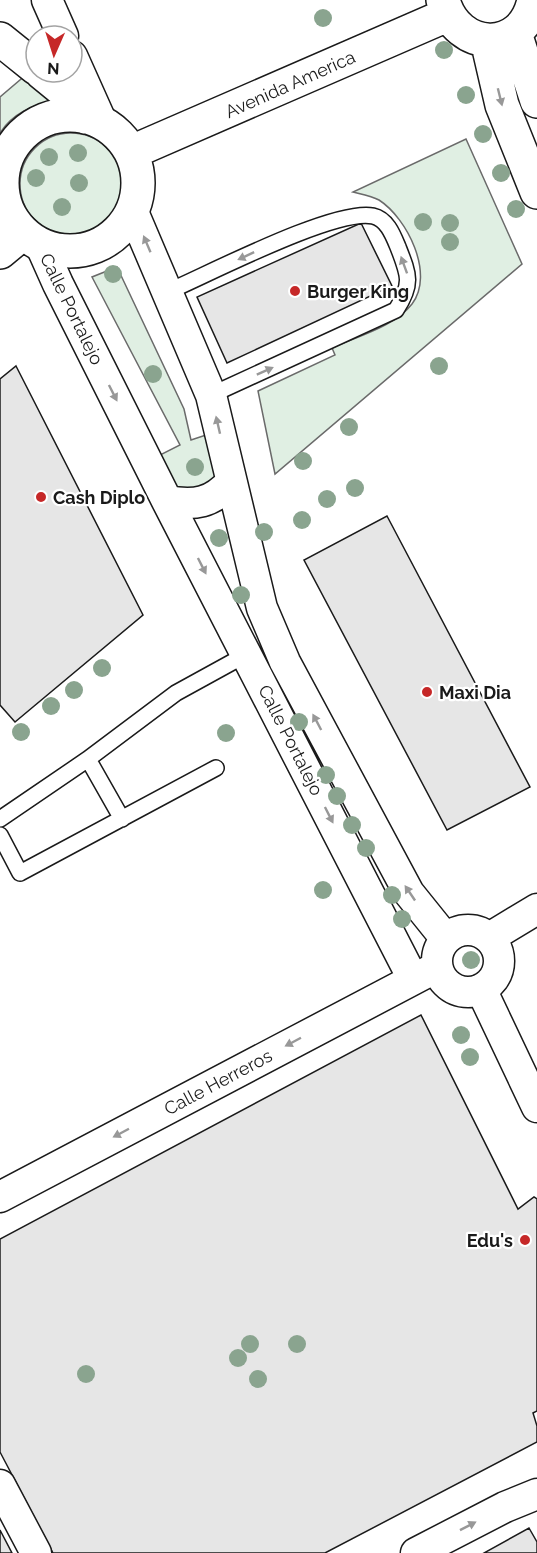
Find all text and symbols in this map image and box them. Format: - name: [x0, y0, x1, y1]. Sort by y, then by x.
- north arrow: [24, 24, 84, 84]
- street label: Avenida America: [222, 46, 358, 122]
- text: N: [47, 59, 60, 78]
- one-way arrow: [496, 88, 506, 106]
- one-way arrow: [142, 235, 151, 252]
- street label: Calle Portalejo: [36, 250, 108, 368]
- one-way arrow: [237, 251, 255, 261]
- one-way arrow: [399, 255, 409, 273]
- place label: Burger King: [307, 281, 409, 302]
- marker: Burger King: [288, 284, 302, 298]
- one-way arrow: [256, 366, 274, 376]
- one-way arrow: [108, 384, 117, 401]
- one-way arrow: [213, 415, 222, 434]
- place label: Cash Diplo: [53, 487, 145, 508]
- marker: Cash Diplo: [34, 490, 48, 504]
- one-way arrow: [197, 558, 207, 575]
- street label: Calle Portalejo: [254, 681, 328, 799]
- place label: Maxi Dia: [439, 682, 511, 703]
- marker: Maxi Dia: [420, 685, 434, 699]
- one-way arrow: [312, 713, 322, 730]
- one-way arrow: [324, 806, 334, 823]
- one-way arrow: [405, 885, 416, 901]
- one-way arrow: [285, 1037, 302, 1047]
- street label: Calle Herreros: [160, 1045, 276, 1119]
- one-way arrow: [112, 1128, 129, 1138]
- place label: Edu's: [467, 1230, 513, 1251]
- marker: Edu's: [518, 1233, 532, 1247]
- one-way arrow: [459, 1521, 476, 1531]

